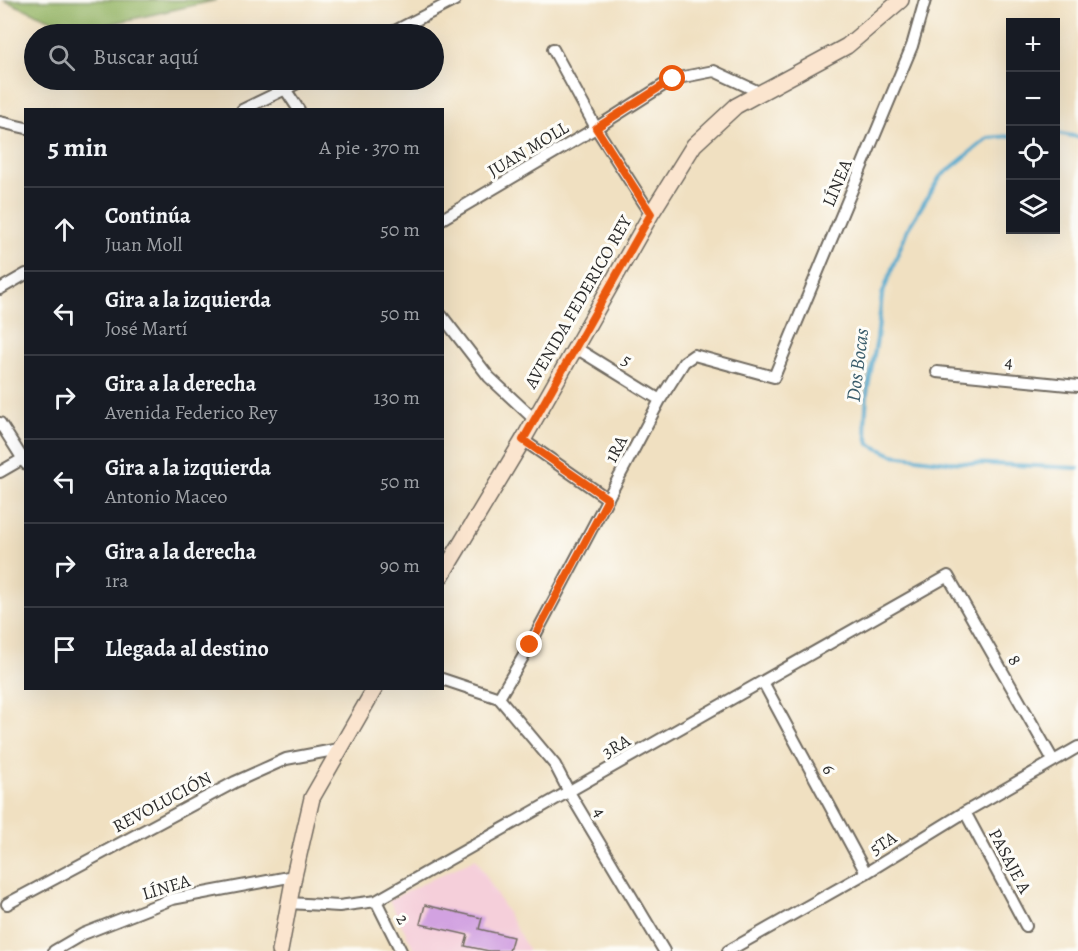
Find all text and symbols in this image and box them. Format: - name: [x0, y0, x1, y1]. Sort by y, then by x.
- map controls: [1006, 18, 1060, 234]
- button: +: [1006, 18, 1060, 72]
- search box: [24, 24, 444, 90]
- icon: search: [45, 41, 78, 74]
- text: Buscar aquí: [93, 42, 199, 72]
- route start: [659, 65, 685, 91]
- button: −: [1006, 72, 1060, 126]
- street label: JUAN MOLL: [483, 115, 574, 183]
- button: locate: [1006, 126, 1060, 180]
- text: 5 min: [48, 130, 108, 165]
- text: A pie · 370 m: [319, 134, 420, 161]
- street label: LÍNEA: [816, 155, 858, 210]
- button: layers: [1006, 180, 1060, 234]
- text: Continúa: [105, 201, 191, 231]
- street label: AVENIDA FEDERICO REY: [518, 210, 638, 394]
- icon: ahead: [48, 213, 81, 246]
- text: 50 m: [380, 216, 420, 243]
- text: Juan Moll: [105, 231, 182, 258]
- text: Gira a la izquierda: [105, 285, 271, 315]
- icon: left: [48, 297, 81, 330]
- text: 50 m: [380, 300, 420, 327]
- text: José Martí: [105, 315, 188, 342]
- water label: Dos Bocas: [840, 327, 875, 403]
- street label: 5: [617, 348, 637, 372]
- street label: 4: [1004, 350, 1014, 374]
- text: Gira a la derecha: [105, 369, 256, 399]
- icon: right: [48, 381, 81, 414]
- text: 130 m: [374, 384, 420, 411]
- text: Avenida Federico Rey: [105, 399, 277, 426]
- street label: 1RA: [599, 431, 633, 467]
- text: Gira a la izquierda: [105, 453, 271, 483]
- icon: left: [48, 465, 81, 498]
- text: 50 m: [380, 468, 420, 495]
- text: Antonio Maceo: [105, 483, 227, 510]
- text: Gira a la derecha: [105, 537, 256, 567]
- icon: right: [48, 549, 81, 582]
- text: 90 m: [380, 552, 420, 579]
- text: 1ra: [105, 567, 129, 594]
- route end: [516, 631, 542, 657]
- icon: arrive: [48, 633, 81, 666]
- text: Llegada al destino: [105, 634, 269, 664]
- street label: 8: [1002, 650, 1028, 670]
- street label: 3RA: [597, 728, 635, 764]
- street label: 6: [816, 760, 842, 778]
- street label: REVOLUCIÓN: [108, 766, 216, 838]
- street label: 4: [588, 802, 612, 822]
- street label: PASAJE A: [983, 824, 1037, 898]
- street label: 5TA: [865, 825, 901, 861]
- street label: LÍNEA: [139, 868, 194, 906]
- street label: 2: [390, 910, 416, 929]

